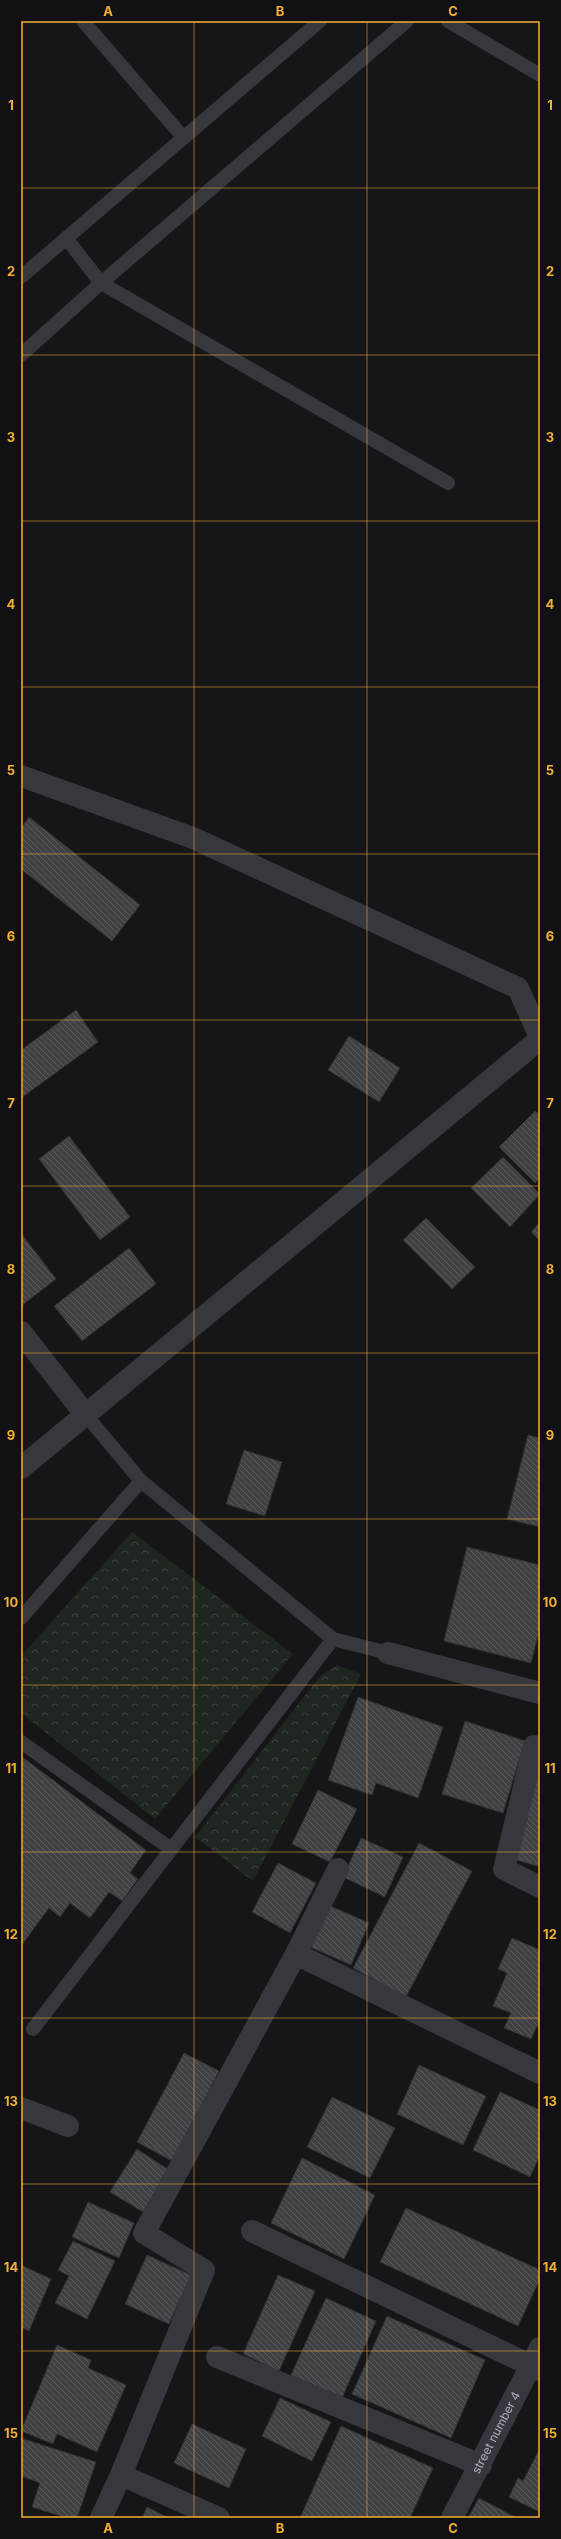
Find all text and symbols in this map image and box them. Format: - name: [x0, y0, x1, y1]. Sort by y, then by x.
- text: A: [103, 3, 113, 19]
- text: B: [276, 3, 285, 19]
- text: C: [448, 3, 458, 19]
- text: 1: [8, 97, 14, 113]
- text: 1: [547, 97, 553, 113]
- text: 2: [7, 263, 15, 279]
- text: 2: [546, 263, 554, 279]
- text: 3: [7, 429, 15, 445]
- text: 3: [546, 429, 554, 445]
- text: 4: [7, 596, 16, 612]
- text: 4: [546, 596, 555, 612]
- text: 5: [7, 762, 15, 778]
- text: 5: [546, 762, 554, 778]
- text: 6: [7, 928, 15, 944]
- text: 6: [546, 928, 554, 944]
- text: 7: [7, 1095, 15, 1111]
- text: 7: [546, 1095, 554, 1111]
- text: 8: [7, 1261, 15, 1277]
- text: 8: [546, 1261, 554, 1277]
- text: 9: [7, 1427, 15, 1443]
- text: 9: [546, 1427, 554, 1443]
- text: 10: [4, 1594, 18, 1610]
- text: 10: [543, 1594, 557, 1610]
- text: 11: [5, 1760, 17, 1776]
- text: 11: [544, 1760, 556, 1776]
- text: 12: [4, 1926, 18, 1942]
- text: 12: [543, 1926, 557, 1942]
- text: 13: [4, 2093, 18, 2109]
- text: 13: [543, 2093, 557, 2109]
- text: 14: [4, 2259, 18, 2275]
- text: 14: [543, 2259, 557, 2275]
- street label: street number 4: [468, 2389, 523, 2476]
- text: 15: [4, 2425, 18, 2441]
- text: 15: [543, 2425, 557, 2441]
- text: A: [103, 2520, 113, 2536]
- text: B: [276, 2520, 285, 2536]
- text: C: [448, 2520, 458, 2536]

